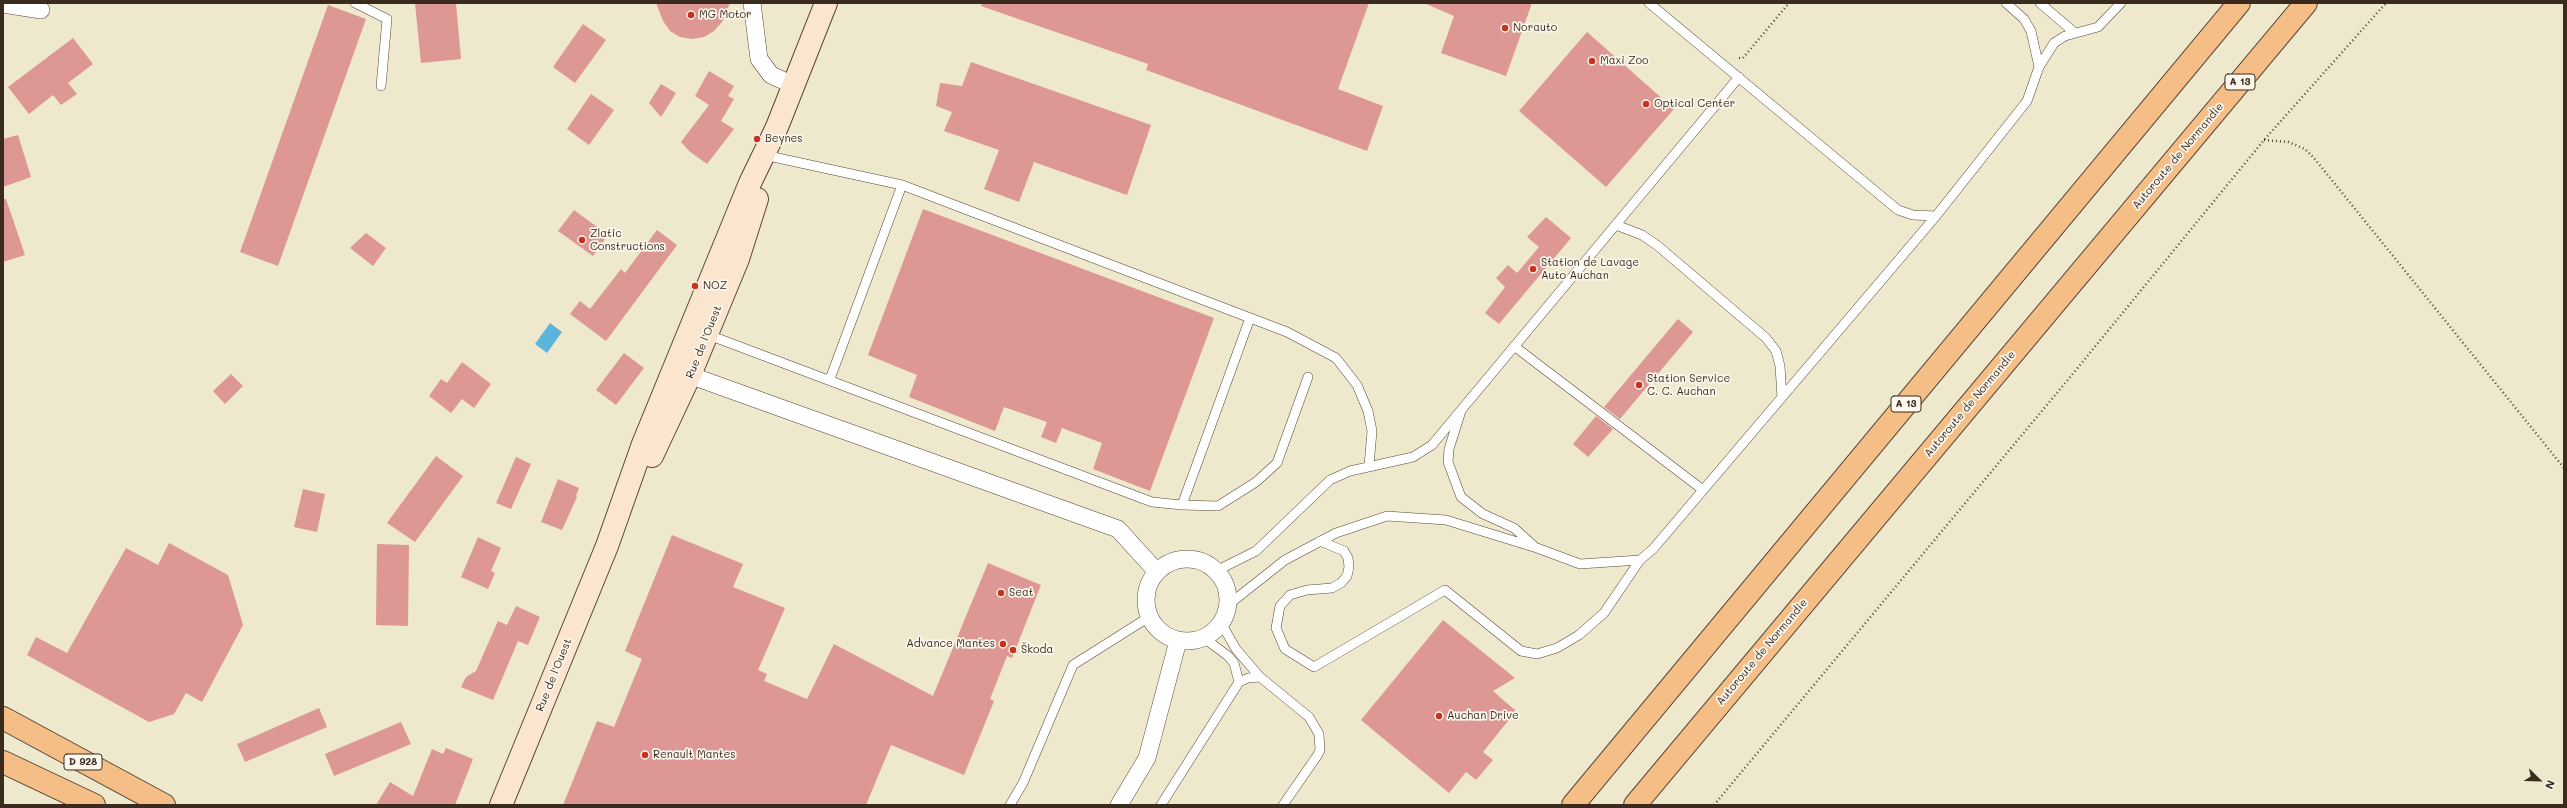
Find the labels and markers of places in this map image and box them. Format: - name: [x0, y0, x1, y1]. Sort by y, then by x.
- place label: MG Motor: [699, 8, 752, 22]
- marker: MG Motor: [686, 10, 696, 20]
- place label: Norauto: [1513, 21, 1557, 35]
- marker: Norauto: [1500, 23, 1510, 33]
- place label: Maxi Zoo: [1600, 54, 1649, 68]
- marker: Maxi Zoo: [1587, 56, 1597, 66]
- place label: Optical Center: [1654, 97, 1735, 111]
- marker: Optical Center: [1641, 99, 1651, 109]
- place label: Beynes: [765, 132, 803, 146]
- marker: Beynes: [752, 134, 762, 144]
- place label: Zlatic Constructions: [590, 227, 665, 253]
- marker: Zlatic Constructions: [577, 235, 587, 245]
- place label: Station de Lavage Auto Auchan: [1541, 256, 1639, 282]
- marker: Station de Lavage Auto Auchan: [1528, 264, 1538, 274]
- place label: NOZ: [703, 279, 727, 293]
- marker: NOZ: [690, 281, 700, 291]
- place label: Station Service C. C. Auchan: [1647, 372, 1730, 398]
- marker: Station Service C. C. Auchan: [1634, 380, 1644, 390]
- place label: Seat: [1009, 586, 1034, 600]
- marker: Seat: [996, 588, 1006, 598]
- place label: Advance Mantes: [906, 637, 995, 651]
- marker: Advance Mantes: [998, 639, 1008, 649]
- place label: Škoda: [1021, 643, 1053, 657]
- marker: Škoda: [1008, 645, 1018, 655]
- place label: Auchan Drive: [1447, 709, 1519, 723]
- marker: Auchan Drive: [1434, 711, 1444, 721]
- place label: Renault Mantes: [653, 748, 736, 762]
- marker: Renault Mantes: [640, 750, 650, 760]

